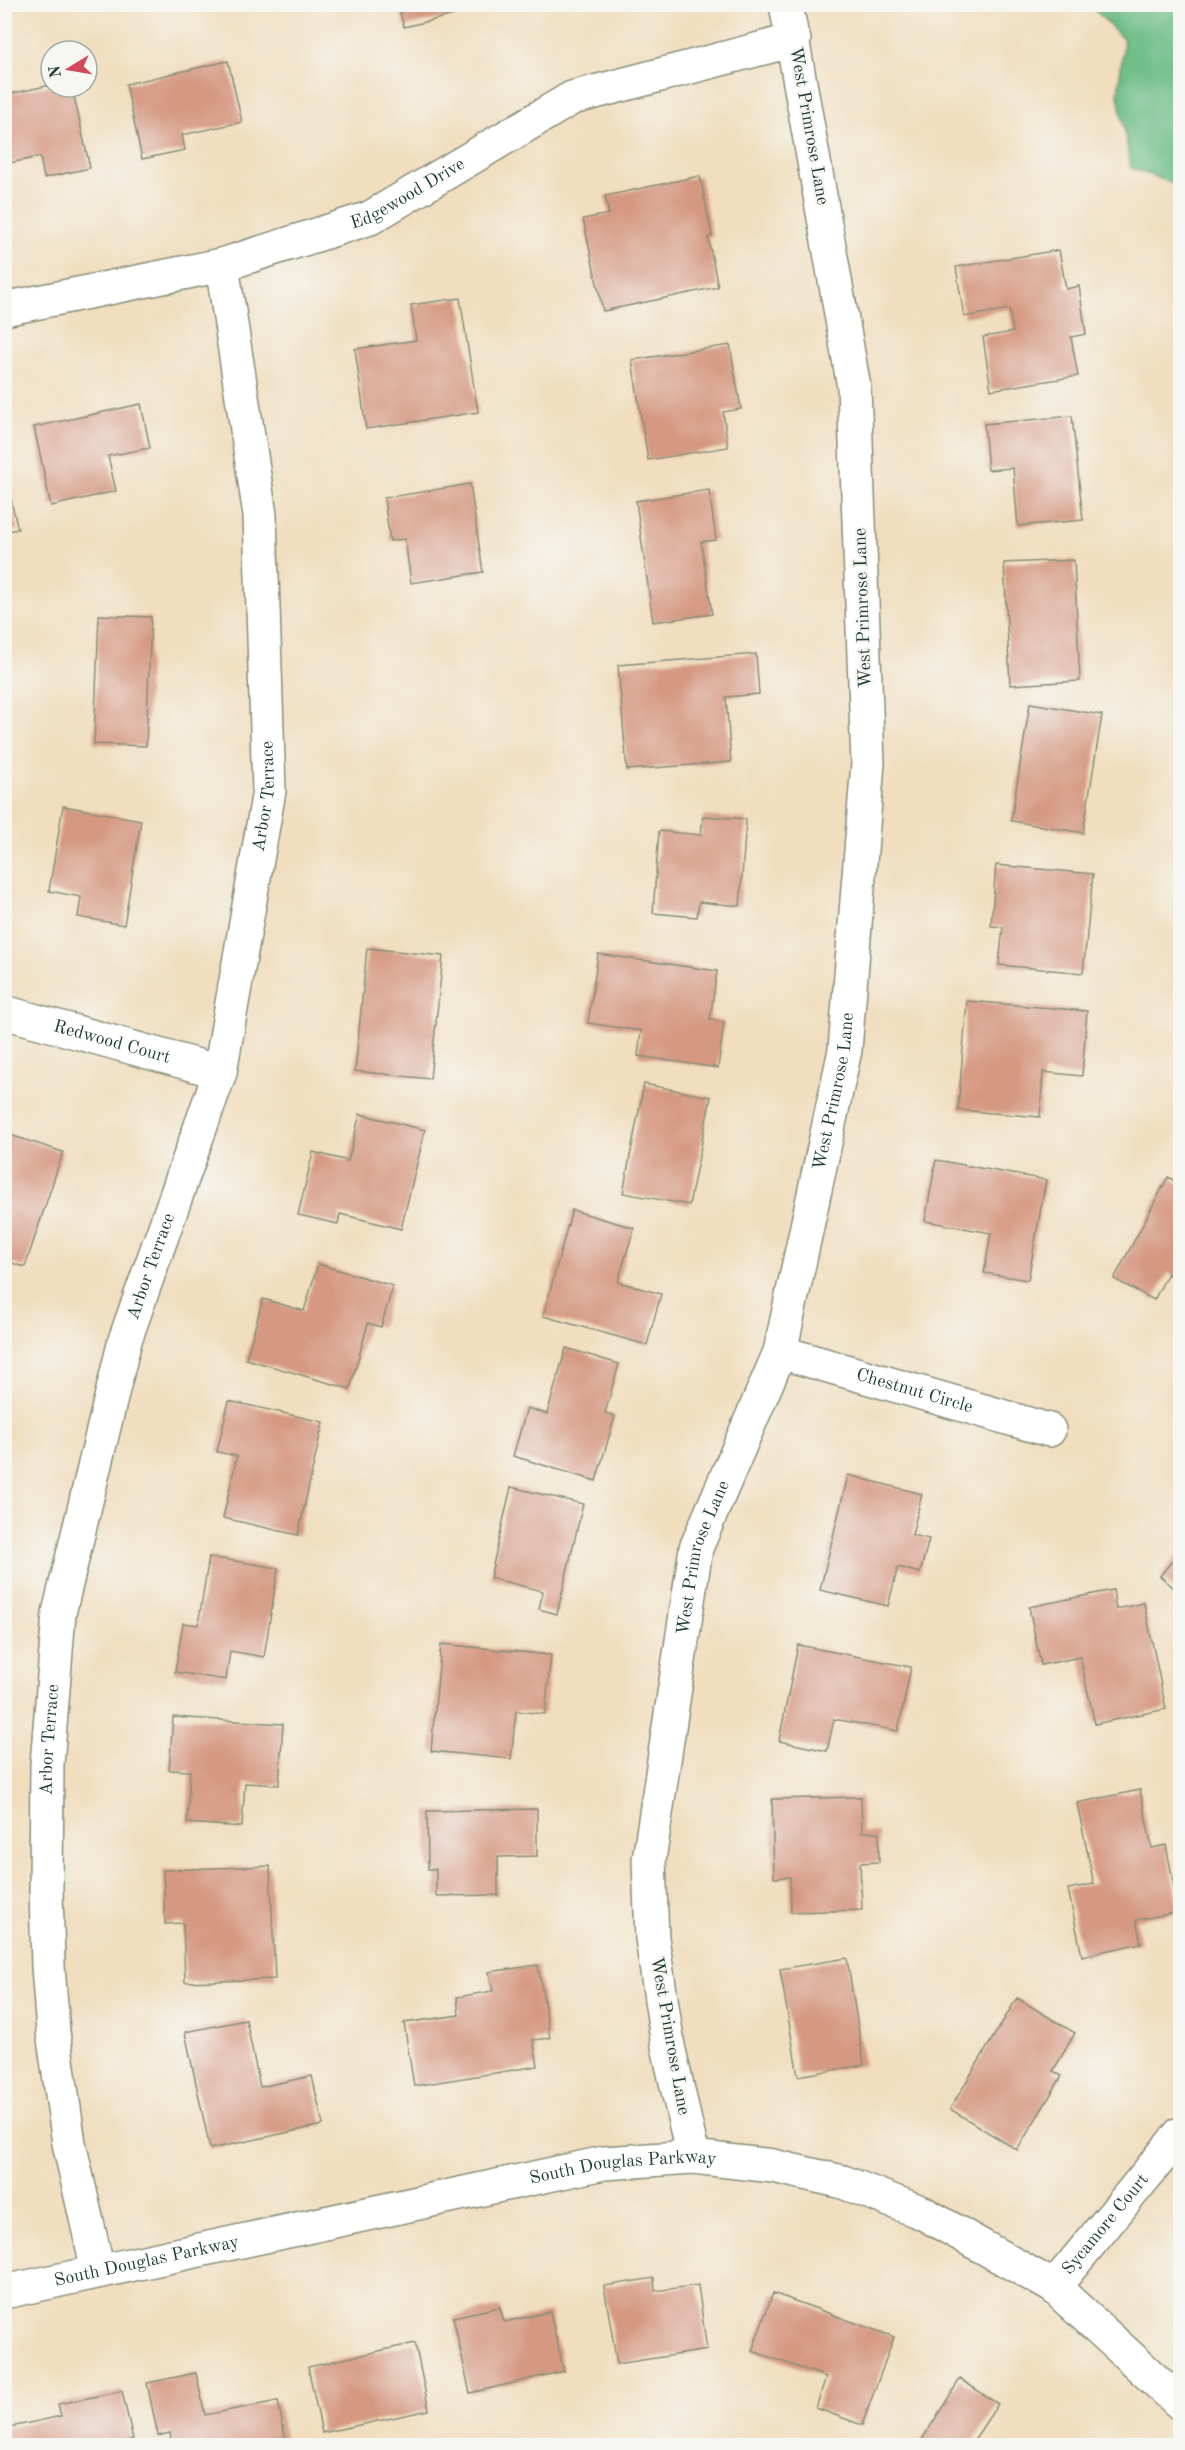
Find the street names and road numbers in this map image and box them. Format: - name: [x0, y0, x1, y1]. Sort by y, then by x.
- street label: West Primrose Lane: [786, 46, 832, 206]
- street label: Edgewood Drive: [348, 155, 468, 233]
- street label: West Primrose Lane: [851, 528, 875, 688]
- street label: Arbor Terrace: [250, 741, 278, 853]
- street label: West Primrose Lane: [810, 1012, 857, 1172]
- street label: Redwood Court: [52, 1017, 172, 1067]
- street label: Arbor Terrace: [124, 1211, 178, 1322]
- street label: Chestnut Circle: [854, 1366, 975, 1416]
- street label: West Primrose Lane: [674, 1478, 733, 1636]
- street label: Arbor Terrace: [38, 1683, 62, 1795]
- street label: West Primrose Lane: [647, 1956, 693, 2116]
- street label: South Douglas Parkway: [528, 2148, 718, 2188]
- street label: Sycamore Court: [1059, 2171, 1152, 2278]
- street label: South Douglas Parkway: [53, 2233, 241, 2290]

